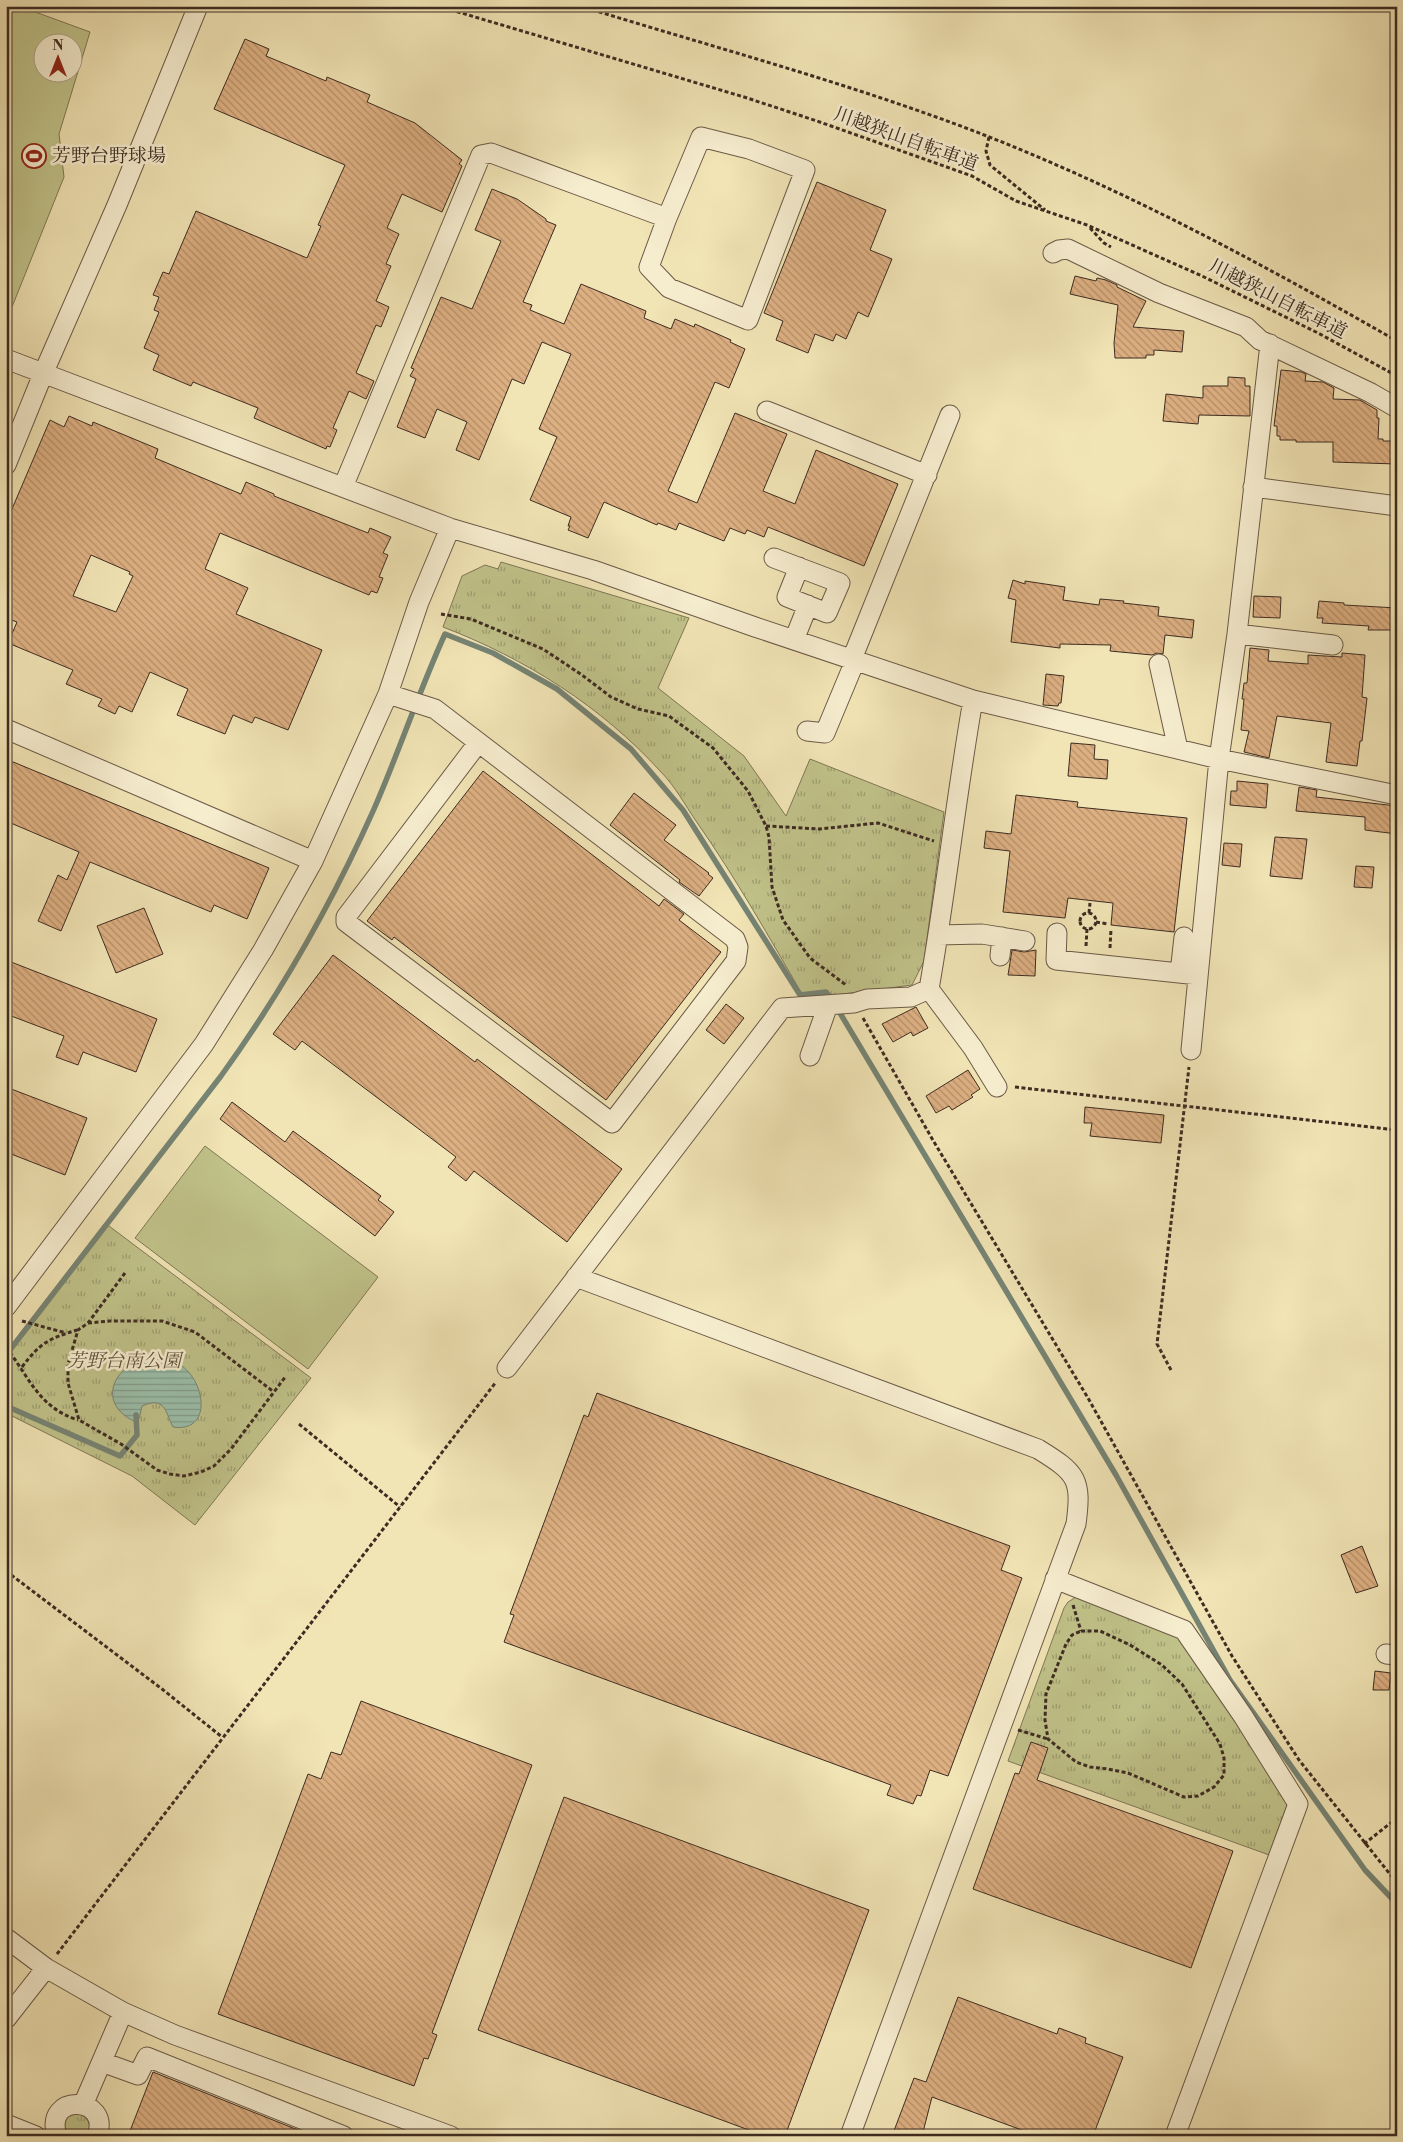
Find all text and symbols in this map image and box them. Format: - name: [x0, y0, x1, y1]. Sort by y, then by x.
- north arrow: [32, 32, 82, 82]
- text: N: [52, 37, 64, 55]
- street label: 川越狭山自転車道: [830, 102, 982, 176]
- sports icon: 芳野台野球場: [21, 143, 47, 169]
- place label: 芳野台野球場: [52, 144, 166, 168]
- street label: 川越狭山自転車道: [1205, 254, 1351, 344]
- park label: 芳野台南公園: [67, 1349, 184, 1373]

